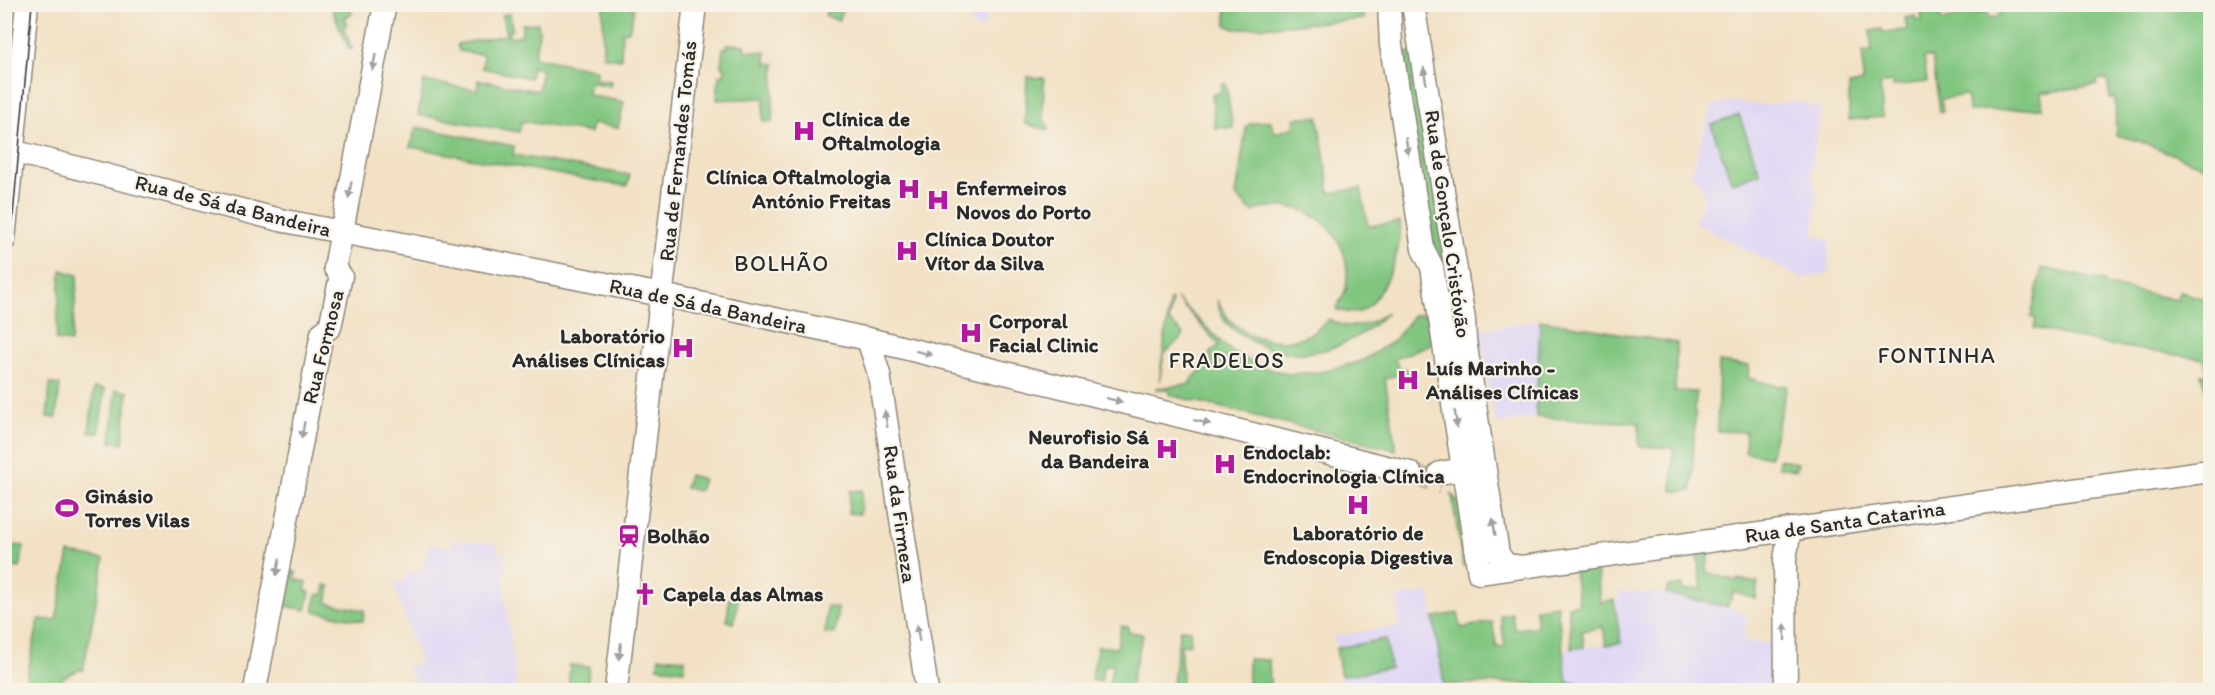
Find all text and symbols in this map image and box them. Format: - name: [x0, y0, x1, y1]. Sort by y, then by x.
- street label: Rua de Fernandes Tomás: [653, 39, 702, 263]
- one-way arrow: [369, 53, 378, 72]
- one-way arrow: [1421, 66, 1430, 85]
- place label: Clínica de Oftalmologia: [822, 106, 941, 156]
- street label: Rua de Gonçalo Cristóvão: [1420, 108, 1477, 340]
- hospital icon: Clínica de Oftalmologia: [791, 118, 817, 144]
- one-way arrow: [1402, 136, 1411, 155]
- place label: Clínica Oftalmologia António Freitas: [706, 164, 892, 213]
- street label: Rua de Sá da Bandeira: [133, 169, 334, 242]
- place label: Enfermeiros Novos do Porto: [956, 175, 1092, 224]
- hospital icon: Clínica Oftalmologia António Freitas: [896, 176, 922, 202]
- one-way arrow: [345, 181, 354, 200]
- hospital icon: Enfermeiros Novos do Porto: [925, 187, 951, 213]
- place label: Clínica Doutor Vítor da Silva: [925, 226, 1055, 275]
- hospital icon: Clínica Doutor Vítor da Silva: [894, 238, 920, 264]
- district label: BOLHÃO: [734, 250, 830, 277]
- street label: Rua de Sá da Bandeira: [607, 272, 809, 339]
- street label: Rua Formosa: [296, 287, 349, 407]
- place label: Corporal Facial Clinic: [989, 308, 1099, 357]
- hospital icon: Corporal Facial Clinic: [958, 320, 984, 346]
- place label: Laboratório Análises Clínicas: [511, 323, 665, 372]
- hospital icon: Laboratório Análises Clínicas: [670, 335, 696, 361]
- district label: FONTINHA: [1878, 342, 1996, 369]
- district label: FRADELOS: [1169, 347, 1285, 374]
- one-way arrow: [915, 349, 934, 359]
- place label: Luís Marinho - Análises Clínicas: [1425, 355, 1579, 404]
- hospital icon: Luís Marinho - Análises Clínicas: [1395, 367, 1421, 393]
- one-way arrow: [1105, 396, 1123, 406]
- one-way arrow: [881, 410, 890, 429]
- one-way arrow: [1452, 410, 1461, 429]
- one-way arrow: [1193, 417, 1211, 427]
- one-way arrow: [298, 421, 307, 440]
- place label: Neurofisio Sá da Bandeira: [1028, 424, 1150, 473]
- hospital icon: Neurofisio Sá da Bandeira: [1154, 436, 1180, 462]
- place label: Endoclab: Endocrinologia Clínica: [1243, 439, 1445, 489]
- street label: Rua da Firmeza: [878, 443, 923, 585]
- hospital icon: Endoclab: Endocrinologia Clínica: [1212, 451, 1238, 477]
- place label: Ginásio Torres Vilas: [84, 483, 190, 532]
- hospital icon: Laboratório de Endoscopia Digestiva: [1345, 492, 1371, 518]
- sports icon: Ginásio Torres Vilas: [54, 495, 80, 521]
- street label: Rua de Santa Catarina: [1743, 495, 1947, 548]
- one-way arrow: [1489, 518, 1498, 537]
- place label: Laboratório de Endoscopia Digestiva: [1263, 520, 1453, 570]
- station icon: Bolhão: [616, 523, 642, 549]
- place label: Bolhão: [647, 523, 710, 548]
- one-way arrow: [273, 557, 282, 576]
- church icon: Capela das Almas: [632, 581, 658, 607]
- place label: Capela das Almas: [663, 581, 823, 607]
- one-way arrow: [913, 623, 922, 642]
- one-way arrow: [1780, 623, 1790, 642]
- one-way arrow: [616, 642, 625, 661]

